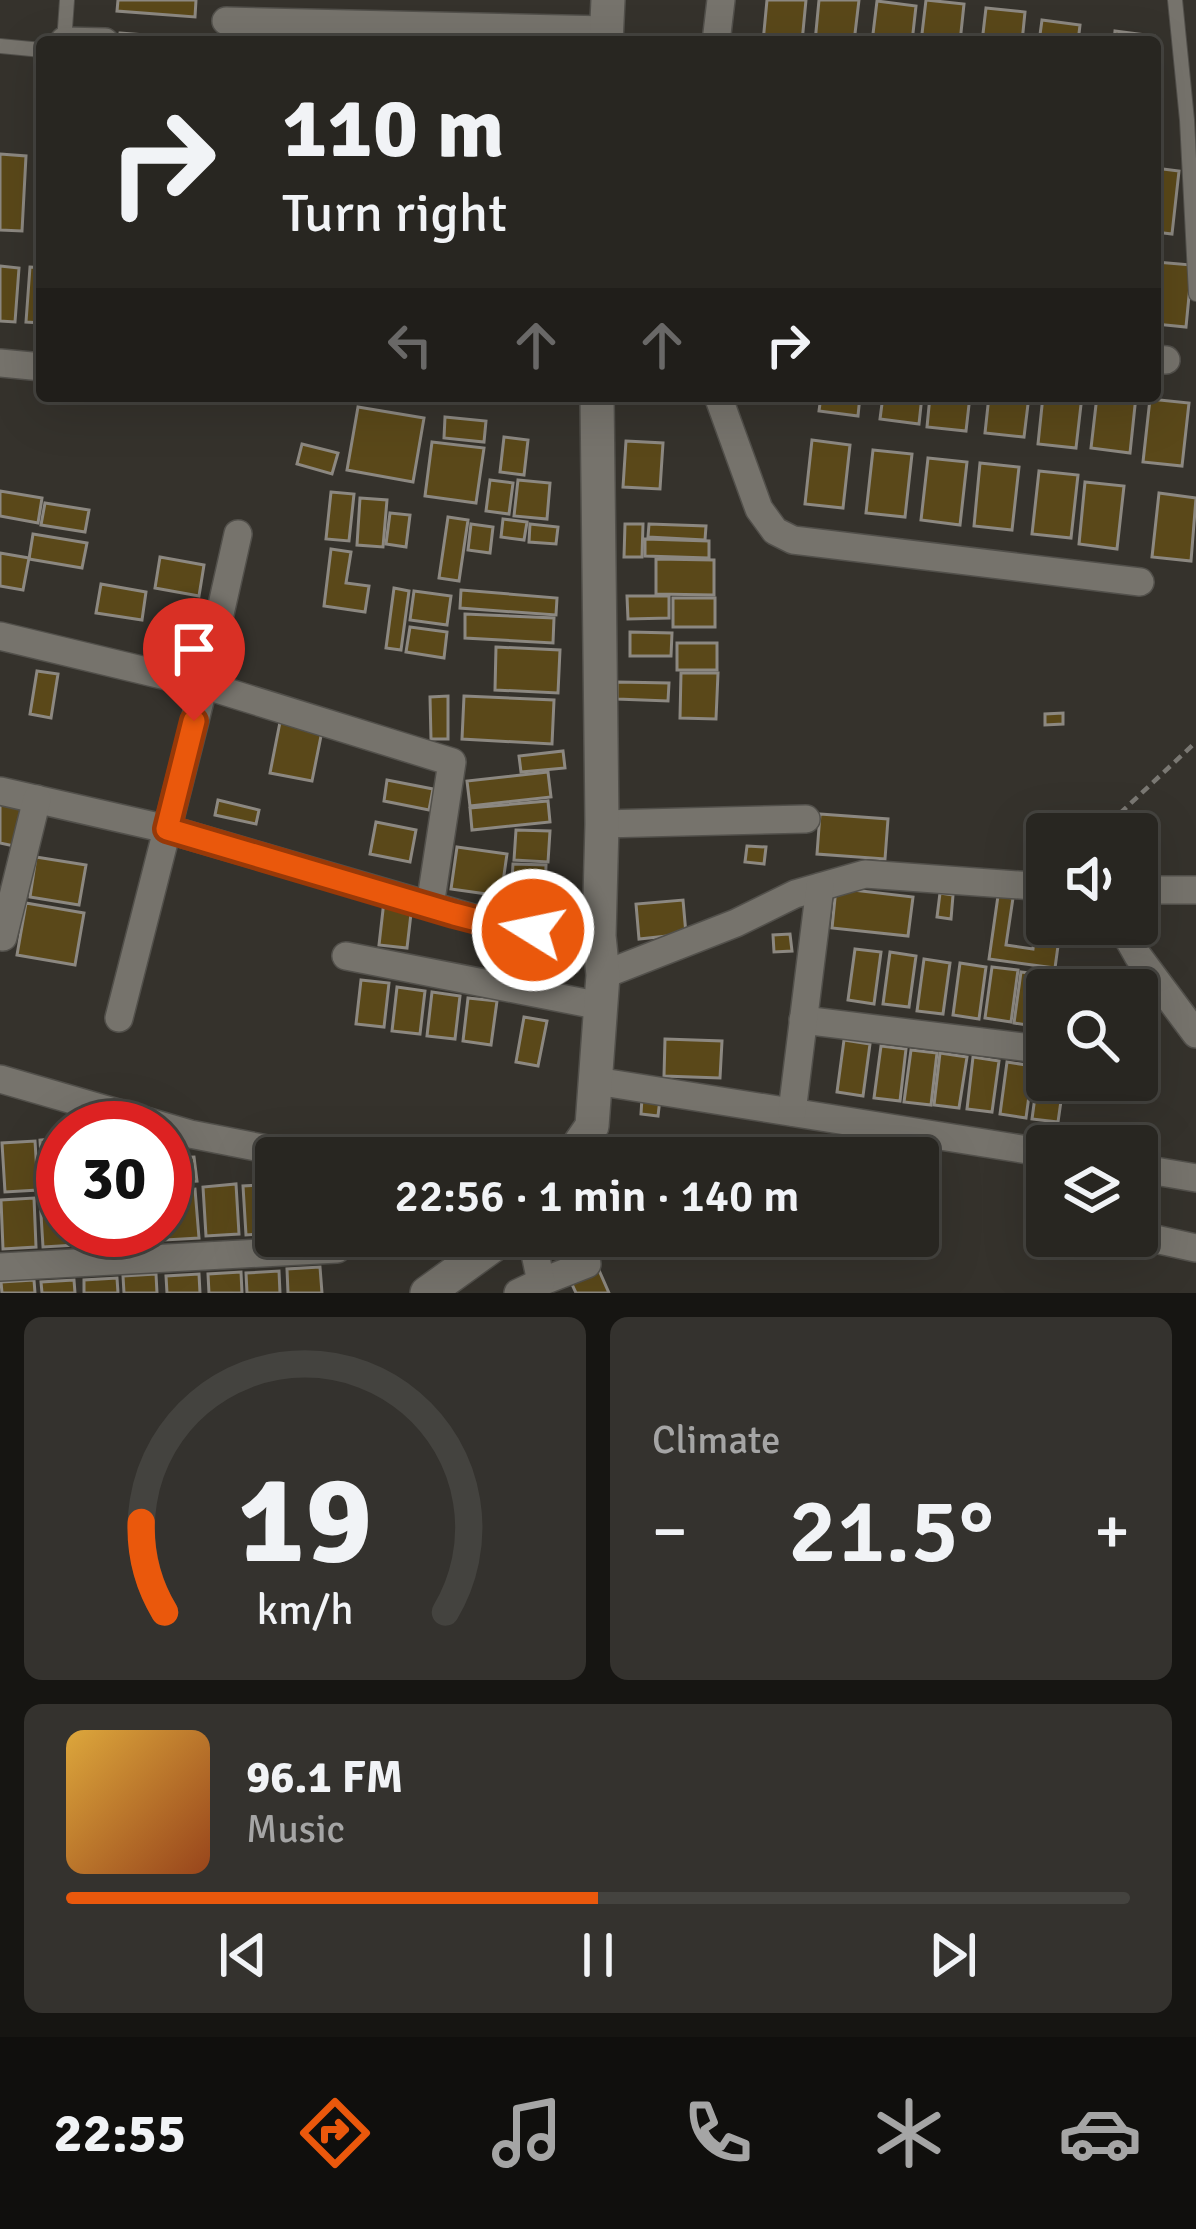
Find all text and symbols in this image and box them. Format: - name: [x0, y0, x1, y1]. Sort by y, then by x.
- text: 110 m: [282, 77, 504, 181]
- icon: right: [84, 84, 240, 240]
- text: Turn right: [282, 180, 507, 247]
- icon: left: [377, 312, 443, 378]
- icon: ahead: [503, 312, 569, 378]
- icon: ahead: [629, 312, 695, 378]
- icon: right: [755, 312, 821, 378]
- pin: [143, 598, 245, 721]
- icon: arrive: [161, 616, 227, 682]
- map controls: [1026, 813, 1158, 1257]
- button: sound: [1026, 813, 1158, 945]
- position arrow: [470, 867, 596, 993]
- button: search: [1026, 969, 1158, 1101]
- speed limit sign: 30: [36, 1101, 192, 1257]
- button: layers: [1026, 1125, 1158, 1257]
- text: 22:56 · 1 min · 140 m: [395, 1169, 799, 1224]
- text: Climate: [652, 1416, 781, 1464]
- text: 19: [238, 1444, 372, 1597]
- text: 21.5°: [788, 1476, 994, 1587]
- text: −: [652, 1491, 688, 1572]
- text: +: [1094, 1491, 1130, 1572]
- text: km/h: [256, 1583, 354, 1636]
- text: 96.1 FM: [246, 1750, 403, 1805]
- text: Music: [246, 1805, 345, 1853]
- icon: previous: [210, 1922, 276, 1988]
- icon: pause: [565, 1922, 631, 1988]
- icon: next: [920, 1922, 986, 1988]
- icon: directions: [293, 2091, 377, 2175]
- icon: music: [485, 2091, 569, 2175]
- icon: phone: [676, 2091, 760, 2175]
- icon: climate: [867, 2091, 951, 2175]
- icon: car: [1058, 2091, 1142, 2175]
- text: 22:55: [54, 2100, 186, 2167]

